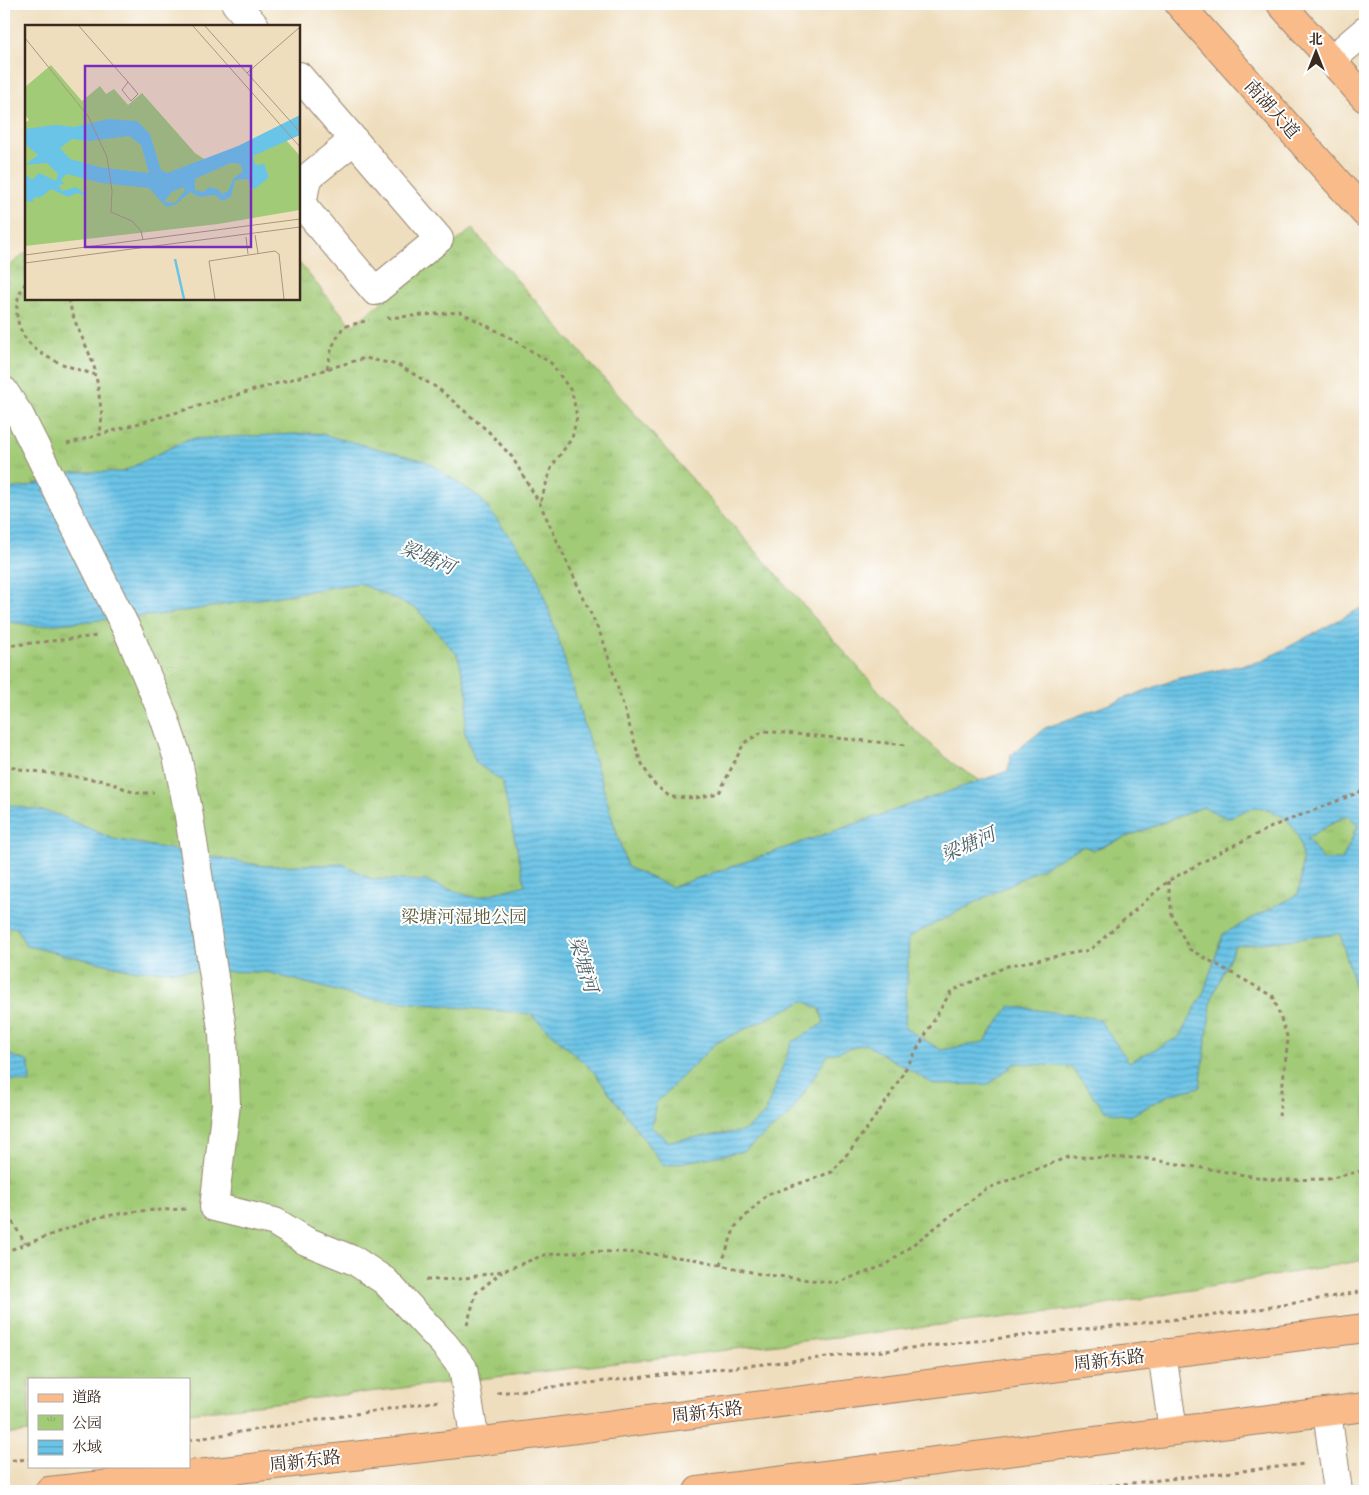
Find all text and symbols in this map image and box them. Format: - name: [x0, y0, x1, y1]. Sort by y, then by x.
- inset map: [25, 25, 300, 300]
- north arrow: [1292, 28, 1342, 78]
- text: 北: [1309, 31, 1323, 49]
- street label: 南湖大道: [1239, 76, 1304, 144]
- water label: 梁塘河: [397, 537, 461, 581]
- water label: 梁塘河: [938, 822, 1002, 867]
- park label: 梁塘河湿地公园: [401, 907, 527, 929]
- water label: 梁塘河: [563, 934, 603, 998]
- street label: 周新东路: [1072, 1346, 1146, 1376]
- legend: [28, 1378, 190, 1468]
- text: 道路: [72, 1388, 102, 1407]
- street label: 周新东路: [670, 1398, 744, 1428]
- text: 公园: [72, 1414, 102, 1433]
- text: 水域: [72, 1438, 102, 1457]
- street label: 周新东路: [268, 1447, 342, 1477]

